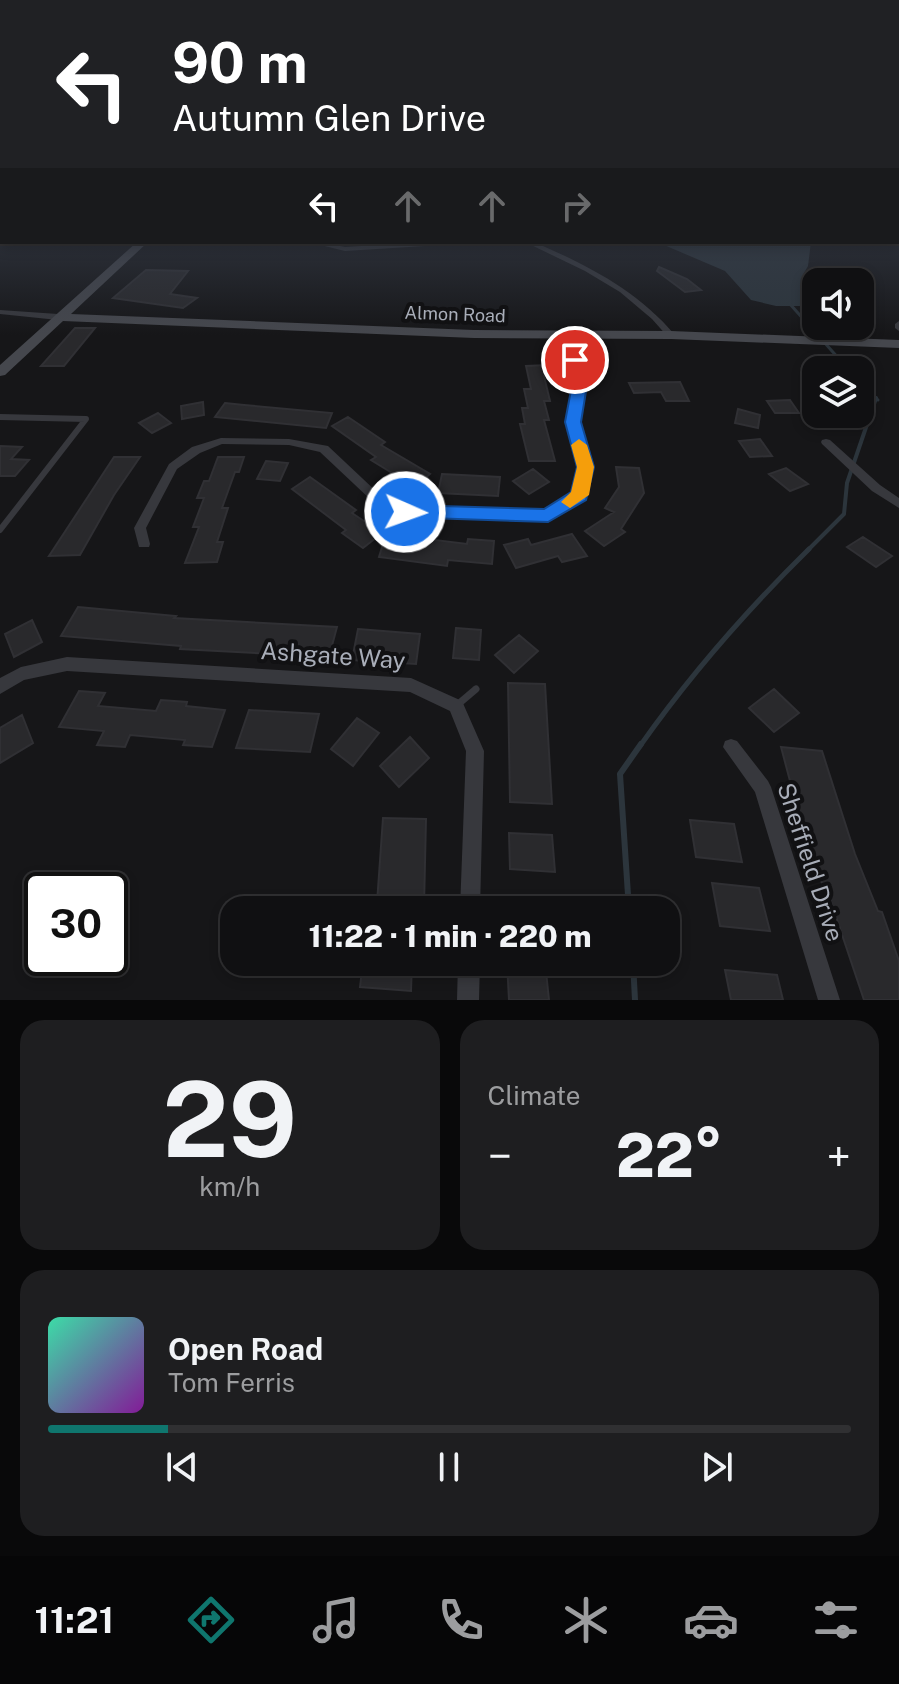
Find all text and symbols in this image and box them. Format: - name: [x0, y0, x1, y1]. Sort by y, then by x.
- text: 90 m: [172, 30, 308, 96]
- icon: left: [40, 32, 144, 136]
- text: Autumn Glen Drive: [172, 97, 486, 139]
- icon: left: [302, 184, 346, 228]
- icon: ahead: [386, 184, 430, 228]
- icon: ahead: [470, 184, 514, 228]
- icon: right: [554, 184, 598, 228]
- map controls: [802, 268, 874, 428]
- button: sound: [802, 268, 874, 340]
- street label: Almon Road: [404, 302, 506, 326]
- pin: [541, 326, 609, 394]
- icon: arrive: [553, 338, 597, 382]
- button: layers: [802, 356, 874, 428]
- position arrow: [363, 470, 447, 554]
- street label: Ashgate Way: [260, 636, 407, 674]
- street label: Sheffield Drive: [772, 779, 850, 945]
- speed limit sign: 30: [24, 872, 128, 976]
- text: 11:22 · 1 min · 220 m: [308, 918, 592, 954]
- text: 29: [162, 1058, 297, 1180]
- text: Climate: [488, 1080, 581, 1111]
- text: 22°: [616, 1120, 723, 1191]
- text: −: [488, 1130, 512, 1182]
- text: +: [827, 1130, 851, 1182]
- text: km/h: [199, 1171, 260, 1202]
- text: Open Road: [168, 1331, 323, 1367]
- text: Tom Ferris: [168, 1367, 295, 1398]
- icon: previous: [160, 1445, 204, 1489]
- icon: pause: [427, 1445, 471, 1489]
- icon: next: [695, 1445, 739, 1489]
- icon: directions: [183, 1592, 239, 1648]
- icon: music: [308, 1592, 364, 1648]
- icon: phone: [433, 1592, 489, 1648]
- icon: climate: [558, 1592, 614, 1648]
- icon: car: [683, 1592, 739, 1648]
- icon: filters: [808, 1592, 864, 1648]
- text: 11:21: [35, 1599, 114, 1641]

